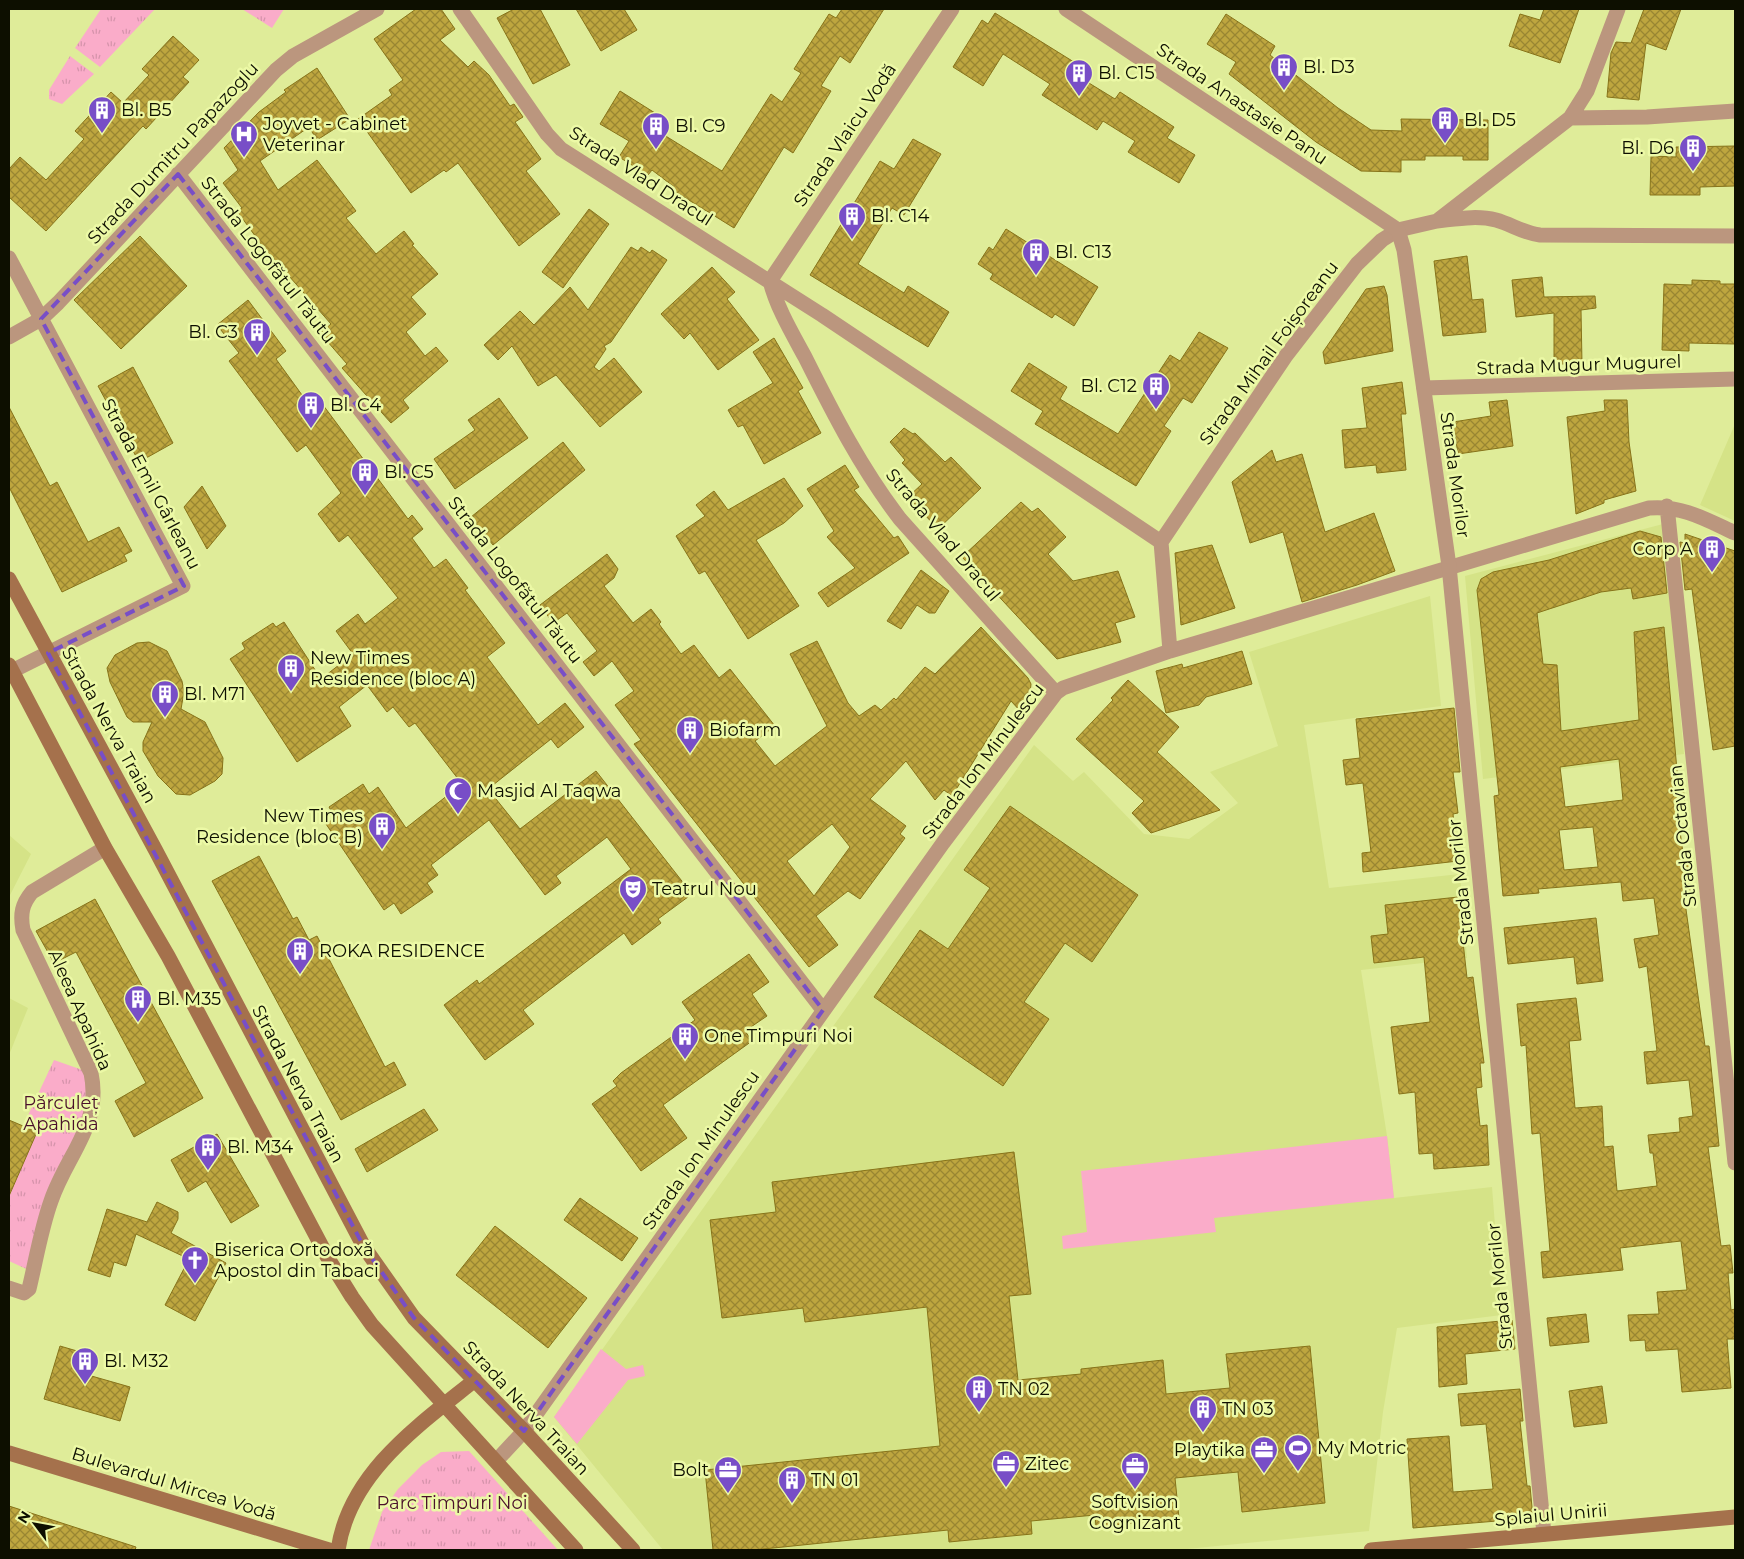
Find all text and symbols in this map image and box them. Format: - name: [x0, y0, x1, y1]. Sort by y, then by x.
- street label: Strada Anastasie Panu: [1152, 38, 1332, 170]
- building icon: Bl. D3: [1269, 52, 1299, 91]
- place label: Bl. D3: [1303, 56, 1355, 78]
- street label: Strada Dumitru Papazoglu: [83, 57, 263, 249]
- building icon: Bl. C15: [1064, 58, 1094, 97]
- street label: Strada Vlaicu Vodă: [789, 59, 901, 211]
- place label: Bl. C15: [1098, 62, 1155, 84]
- building icon: Bl. B5: [87, 95, 117, 134]
- place label: Bl. B5: [121, 99, 172, 121]
- building icon: Bl. D5: [1430, 105, 1460, 144]
- place label: Bl. D5: [1464, 109, 1516, 131]
- building icon: Bl. C9: [641, 111, 671, 150]
- place label: Joyvet - Cabinet Veterinar: [262, 113, 407, 156]
- place label: Bl. C9: [675, 115, 726, 137]
- hospital icon: Joyvet - Cabinet Veterinar: [229, 119, 259, 158]
- street label: Strada Vlad Dracul: [565, 121, 717, 231]
- building icon: Bl. D6: [1678, 133, 1708, 172]
- place label: Bl. D6: [1621, 137, 1674, 159]
- street label: Strada Logofătul Tăutu: [196, 172, 340, 348]
- building icon: Bl. C14: [837, 201, 867, 240]
- place label: Bl. C14: [871, 205, 929, 227]
- building icon: Bl. C13: [1021, 237, 1051, 276]
- place label: Bl. C13: [1055, 241, 1112, 263]
- street label: Strada Mihail Foișoreanu: [1195, 257, 1344, 450]
- building icon: Bl. C3: [242, 317, 272, 356]
- place label: Bl. C3: [188, 321, 238, 343]
- street label: Strada Mugur Mugurel: [1476, 350, 1682, 380]
- building icon: Bl. C12: [1141, 371, 1171, 410]
- place label: Bl. C12: [1080, 375, 1137, 397]
- building icon: Bl. C4: [296, 390, 326, 429]
- place label: Bl. C4: [330, 394, 381, 416]
- street label: Strada Emil Gârleanu: [97, 395, 205, 573]
- street label: Strada Morilor: [1435, 411, 1475, 539]
- building icon: Bl. C5: [350, 457, 380, 496]
- place label: Bl. C5: [384, 461, 434, 483]
- street label: Strada Vlad Dracul: [881, 464, 1005, 606]
- street label: Strada Logofătul Tăutu: [443, 492, 587, 668]
- building icon: Corp A: [1697, 534, 1727, 573]
- place label: Corp A: [1632, 538, 1693, 560]
- street label: Strada Nerva Traian: [57, 643, 161, 807]
- place label: New Times Residence (bloc A): [310, 647, 476, 690]
- building icon: New Times Residence (bloc A): [276, 653, 306, 692]
- building icon: Bl. M71: [150, 679, 180, 718]
- street label: Strada Ion Minulescu: [917, 679, 1049, 843]
- place label: Bl. M71: [184, 683, 245, 705]
- building icon: Biofarm: [675, 715, 705, 754]
- place label: Biofarm: [709, 719, 781, 741]
- street label: Strada Octavian: [1665, 764, 1701, 908]
- mosque icon: Masjid Al Taqwa: [443, 776, 473, 815]
- place label: Masjid Al Taqwa: [477, 780, 621, 802]
- place label: New Times Residence (bloc B): [196, 805, 363, 848]
- building icon: New Times Residence (bloc B): [367, 811, 397, 850]
- street label: Strada Morilor: [1443, 818, 1479, 946]
- theatre icon: Teatrul Nou: [618, 874, 648, 913]
- place label: Teatrul Nou: [652, 878, 757, 900]
- building icon: ROKA RESIDENCE: [285, 936, 315, 975]
- place label: ROKA RESIDENCE: [319, 940, 485, 962]
- street label: Aleea Apahida: [44, 946, 116, 1074]
- building icon: Bl. M35: [123, 984, 153, 1023]
- place label: Bl. M35: [157, 988, 221, 1010]
- street label: Strada Nerva Traian: [247, 1001, 349, 1167]
- building icon: One Timpuri Noi: [670, 1021, 700, 1060]
- place label: One Timpuri Noi: [704, 1025, 853, 1047]
- street label: Strada Ion Minulescu: [638, 1066, 764, 1234]
- park label: Părculeț Apahida: [23, 1092, 99, 1135]
- building icon: Bl. M34: [193, 1132, 223, 1171]
- place label: Bl. M34: [227, 1136, 293, 1158]
- street label: Strada Morilor: [1482, 1222, 1518, 1350]
- place label: Biserica Ortodoxă Apostol din Tabaci: [214, 1239, 379, 1282]
- church icon: Biserica Ortodoxă Apostol din Tabaci: [180, 1245, 210, 1284]
- street label: Strada Nerva Traian: [458, 1336, 594, 1480]
- building icon: Bl. M32: [70, 1346, 100, 1385]
- place label: Bl. M32: [104, 1350, 168, 1372]
- building icon: TN 02: [964, 1374, 994, 1413]
- place label: TN 02: [998, 1378, 1050, 1400]
- building icon: TN 03: [1188, 1394, 1218, 1433]
- place label: TN 03: [1222, 1398, 1274, 1420]
- sports icon: My Motric: [1283, 1433, 1313, 1472]
- office icon: Playtika: [1249, 1435, 1279, 1474]
- place label: My Motric: [1317, 1437, 1407, 1459]
- place label: Playtika: [1174, 1439, 1245, 1461]
- street label: Bulevardul Mircea Vodă: [69, 1442, 279, 1526]
- office icon: Zitec: [991, 1449, 1021, 1488]
- office icon: Softvision Cognizant: [1120, 1451, 1150, 1490]
- place label: Zitec: [1025, 1453, 1069, 1475]
- office icon: Bolt: [713, 1455, 743, 1494]
- place label: Bolt: [672, 1459, 709, 1481]
- building icon: TN 01: [777, 1465, 807, 1504]
- place label: TN 01: [811, 1469, 859, 1491]
- place label: Softvision Cognizant: [1089, 1491, 1181, 1534]
- park label: Parc Timpuri Noi: [376, 1492, 528, 1514]
- north arrow: [10, 1499, 60, 1549]
- street label: Splaiul Unirii: [1494, 1499, 1608, 1531]
- text: N: [13, 1508, 35, 1527]

